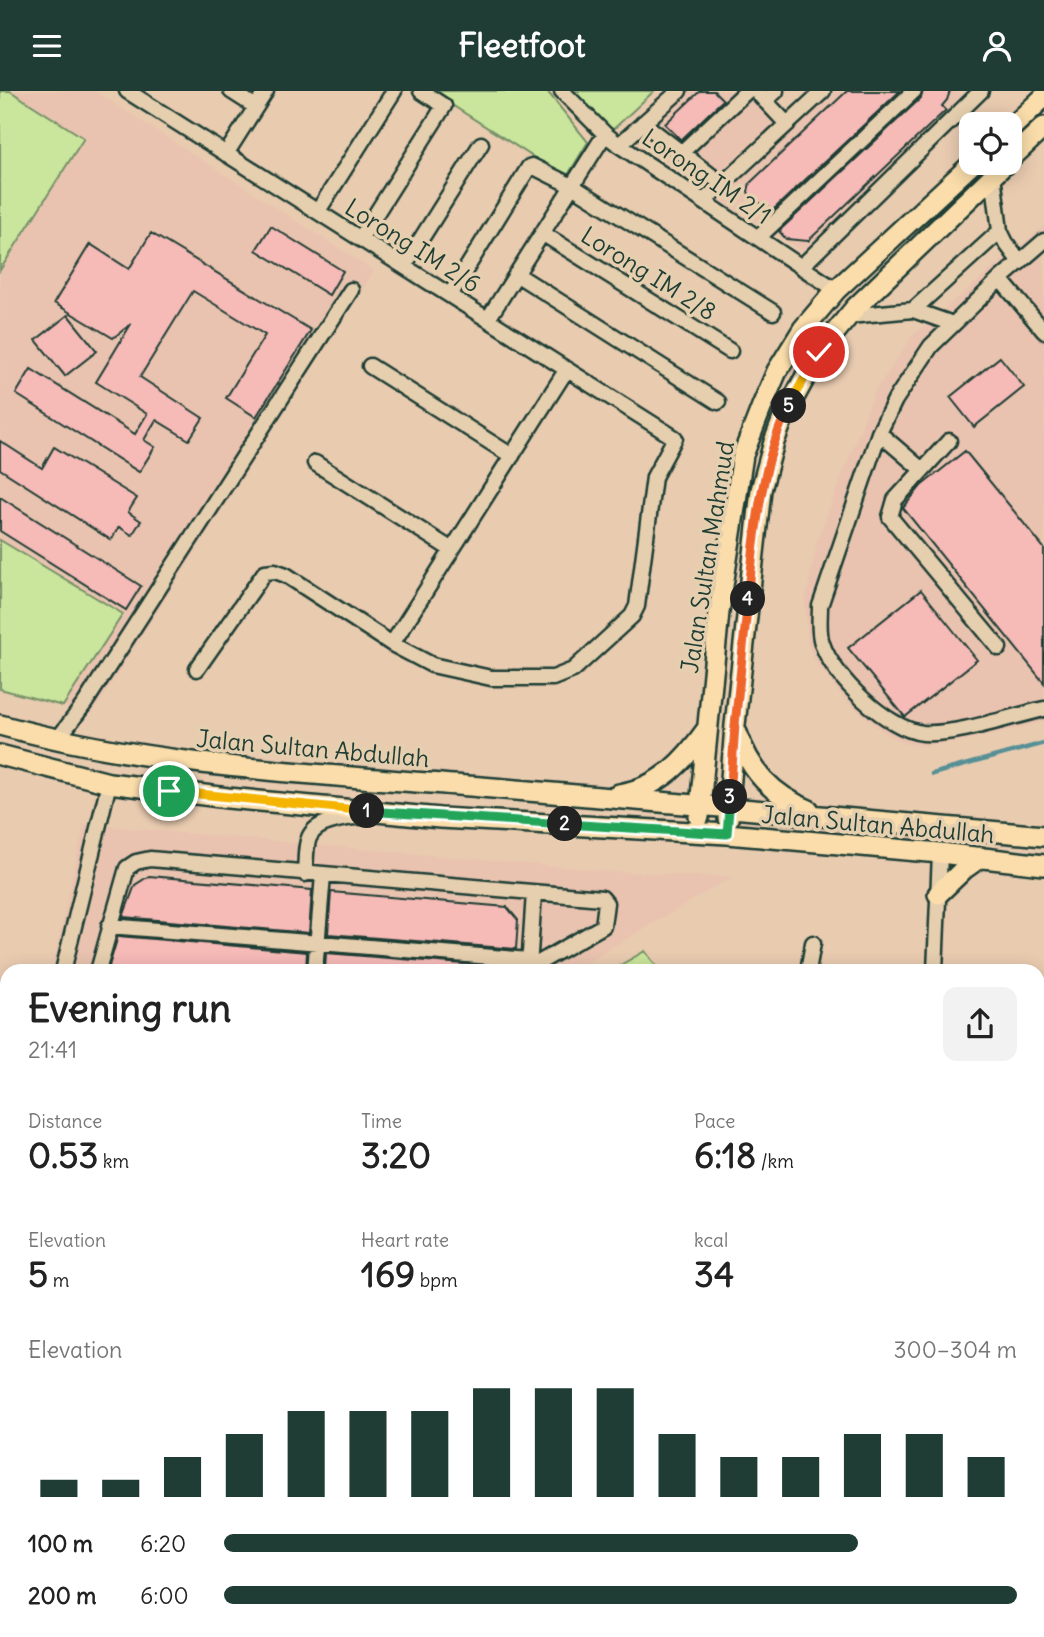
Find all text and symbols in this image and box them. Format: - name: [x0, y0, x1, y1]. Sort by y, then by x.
- text: Fleetfoot: [458, 25, 586, 66]
- icon: menu: [28, 27, 66, 65]
- icon: person: [978, 27, 1016, 65]
- map controls: [959, 112, 1022, 175]
- button: locate: [959, 112, 1022, 175]
- street label: Lorong IM 2/1: [637, 122, 777, 230]
- street label: Lorong IM 2/6: [340, 192, 486, 298]
- street label: Lorong IM 2/8: [576, 220, 722, 326]
- pin: [789, 322, 849, 382]
- icon: check: [800, 333, 838, 371]
- pin: 5: [772, 389, 806, 423]
- text: 5: [783, 393, 794, 417]
- street label: Jalan Sultan Mahmud: [674, 439, 740, 675]
- pin: 4: [730, 581, 766, 617]
- text: 4: [742, 586, 753, 610]
- street label: Jalan Sultan Abdullah: [195, 723, 431, 773]
- pin: [139, 761, 199, 821]
- icon: arrive: [150, 772, 188, 810]
- pin: 3: [712, 779, 748, 815]
- text: 3: [724, 784, 735, 808]
- pin: 1: [350, 793, 384, 829]
- text: 1: [363, 798, 370, 822]
- street label: Jalan Sultan Abdullah: [760, 799, 996, 849]
- pin: 2: [548, 807, 582, 841]
- text: 2: [559, 811, 570, 835]
- text: Evening run: [28, 985, 231, 1032]
- button: share: [943, 987, 1017, 1061]
- text: 21:41: [28, 1035, 77, 1064]
- text: Distance: [28, 1109, 102, 1133]
- text: Time: [361, 1109, 402, 1133]
- text: Pace: [694, 1109, 735, 1133]
- text: 0.53: [28, 1133, 98, 1177]
- text: 3:20: [361, 1133, 431, 1177]
- text: 6:18: [694, 1133, 756, 1177]
- text: km: [98, 1149, 129, 1173]
- text: /km: [756, 1149, 794, 1173]
- text: Elevation: [28, 1228, 106, 1252]
- text: Heart rate: [361, 1228, 449, 1252]
- text: kcal: [694, 1228, 728, 1252]
- text: 5: [28, 1252, 48, 1296]
- text: 169: [361, 1252, 415, 1296]
- text: 34: [694, 1252, 734, 1296]
- text: m: [48, 1268, 69, 1292]
- text: bpm: [415, 1268, 458, 1292]
- text: Elevation: [28, 1335, 122, 1364]
- text: 300–304 m: [893, 1335, 1017, 1364]
- text: 100 m: [28, 1529, 93, 1558]
- text: 6:20: [140, 1529, 186, 1558]
- text: 200 m: [28, 1581, 97, 1610]
- text: 6:00: [140, 1581, 189, 1610]

